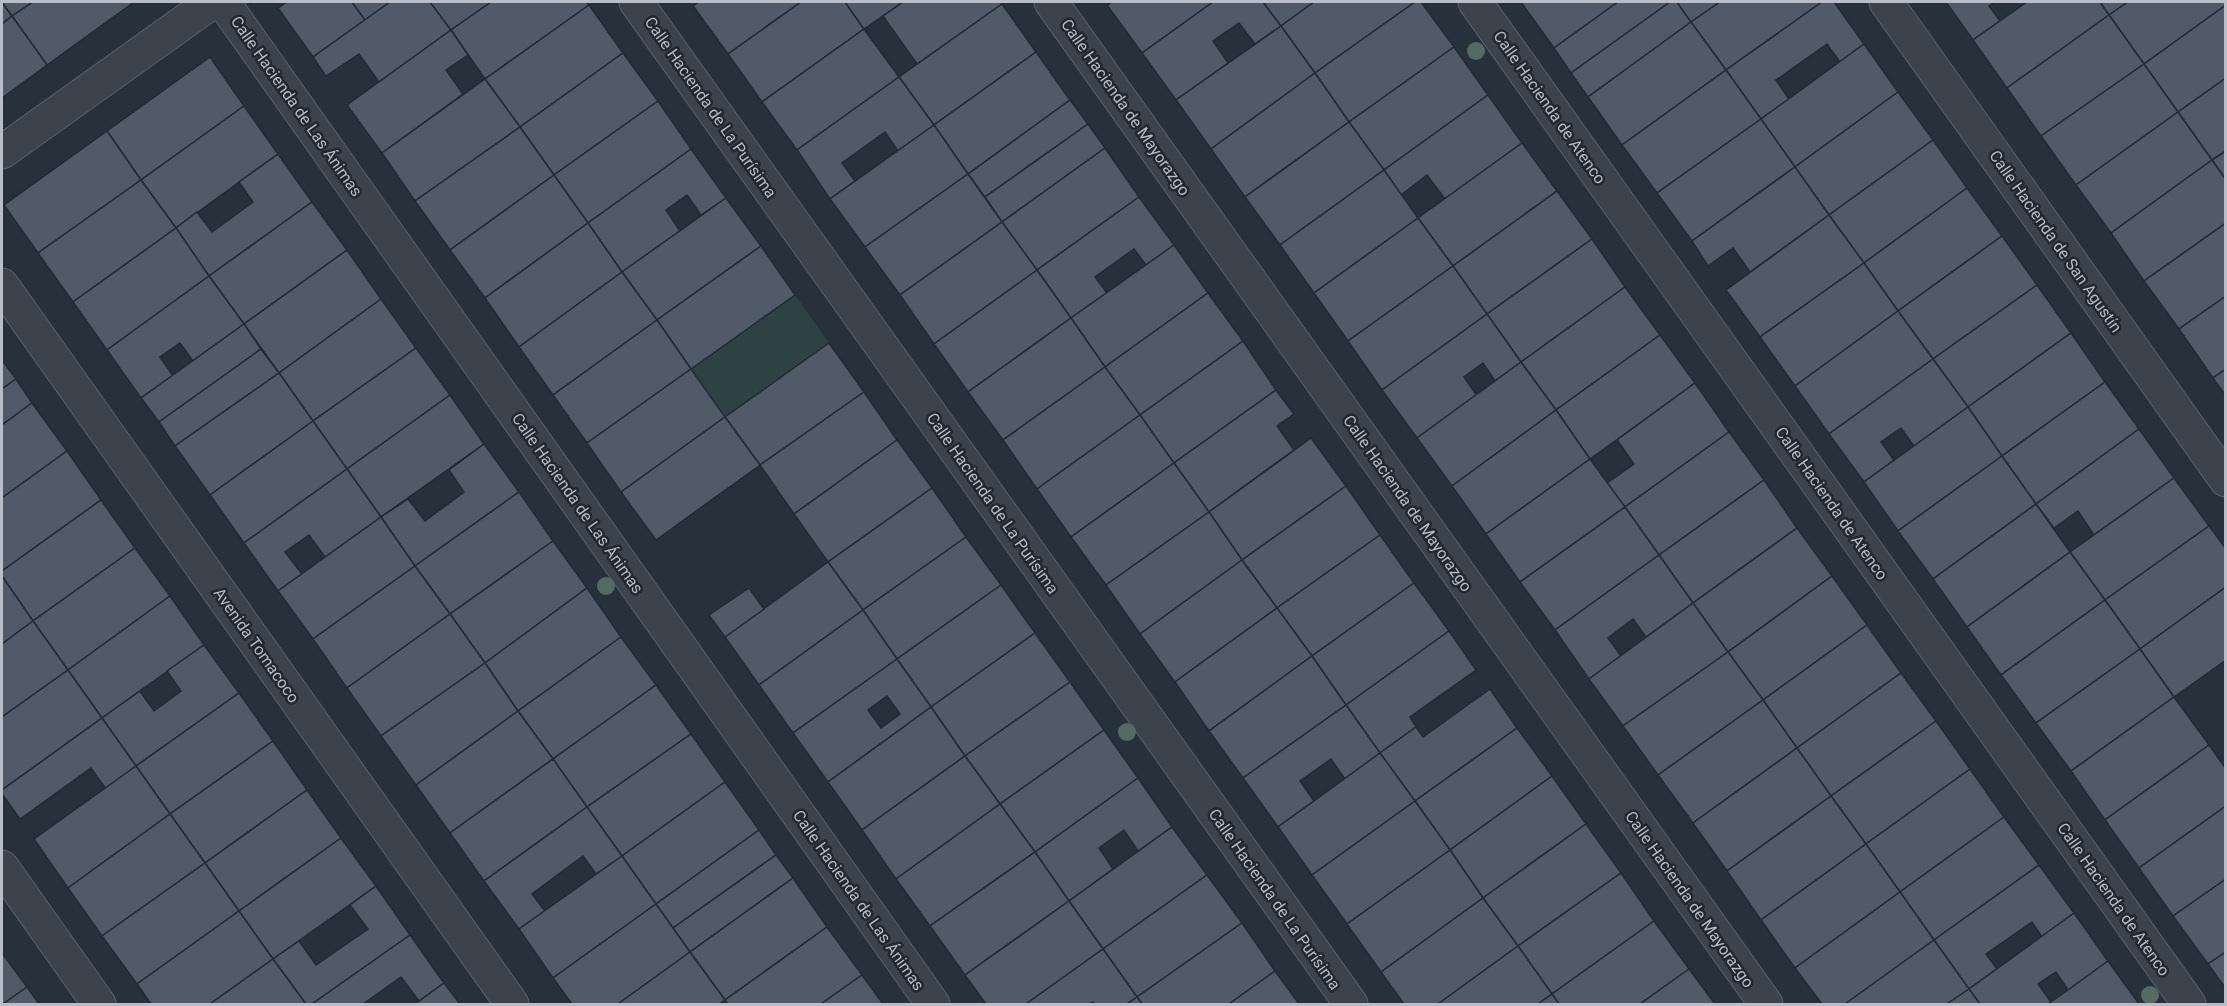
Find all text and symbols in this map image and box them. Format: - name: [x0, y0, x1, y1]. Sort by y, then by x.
- street label: Calle Hacienda de Las Ánimas: [227, 12, 366, 200]
- street label: Calle Hacienda de La Purísima: [641, 13, 781, 201]
- street label: Calle Hacienda de Mayorazgo: [1057, 15, 1194, 199]
- street label: Calle Hacienda de Atenco: [1489, 27, 1610, 188]
- street label: Calle Hacienda de San Agustín: [1985, 147, 2126, 336]
- street label: Calle Hacienda de Las Ánimas: [508, 409, 647, 597]
- street label: Calle Hacienda de La Purísima: [923, 409, 1063, 597]
- street label: Calle Hacienda de Mayorazgo: [1339, 411, 1476, 595]
- street label: Calle Hacienda de Atenco: [1771, 423, 1892, 584]
- street label: Avenida Tomacoco: [210, 584, 303, 706]
- street label: Calle Hacienda de La Purísima: [1205, 805, 1345, 993]
- street label: Calle Hacienda de Las Ánimas: [789, 806, 928, 994]
- street label: Calle Hacienda de Mayorazgo: [1621, 807, 1758, 991]
- street label: Calle Hacienda de Atenco: [2053, 819, 2174, 980]

